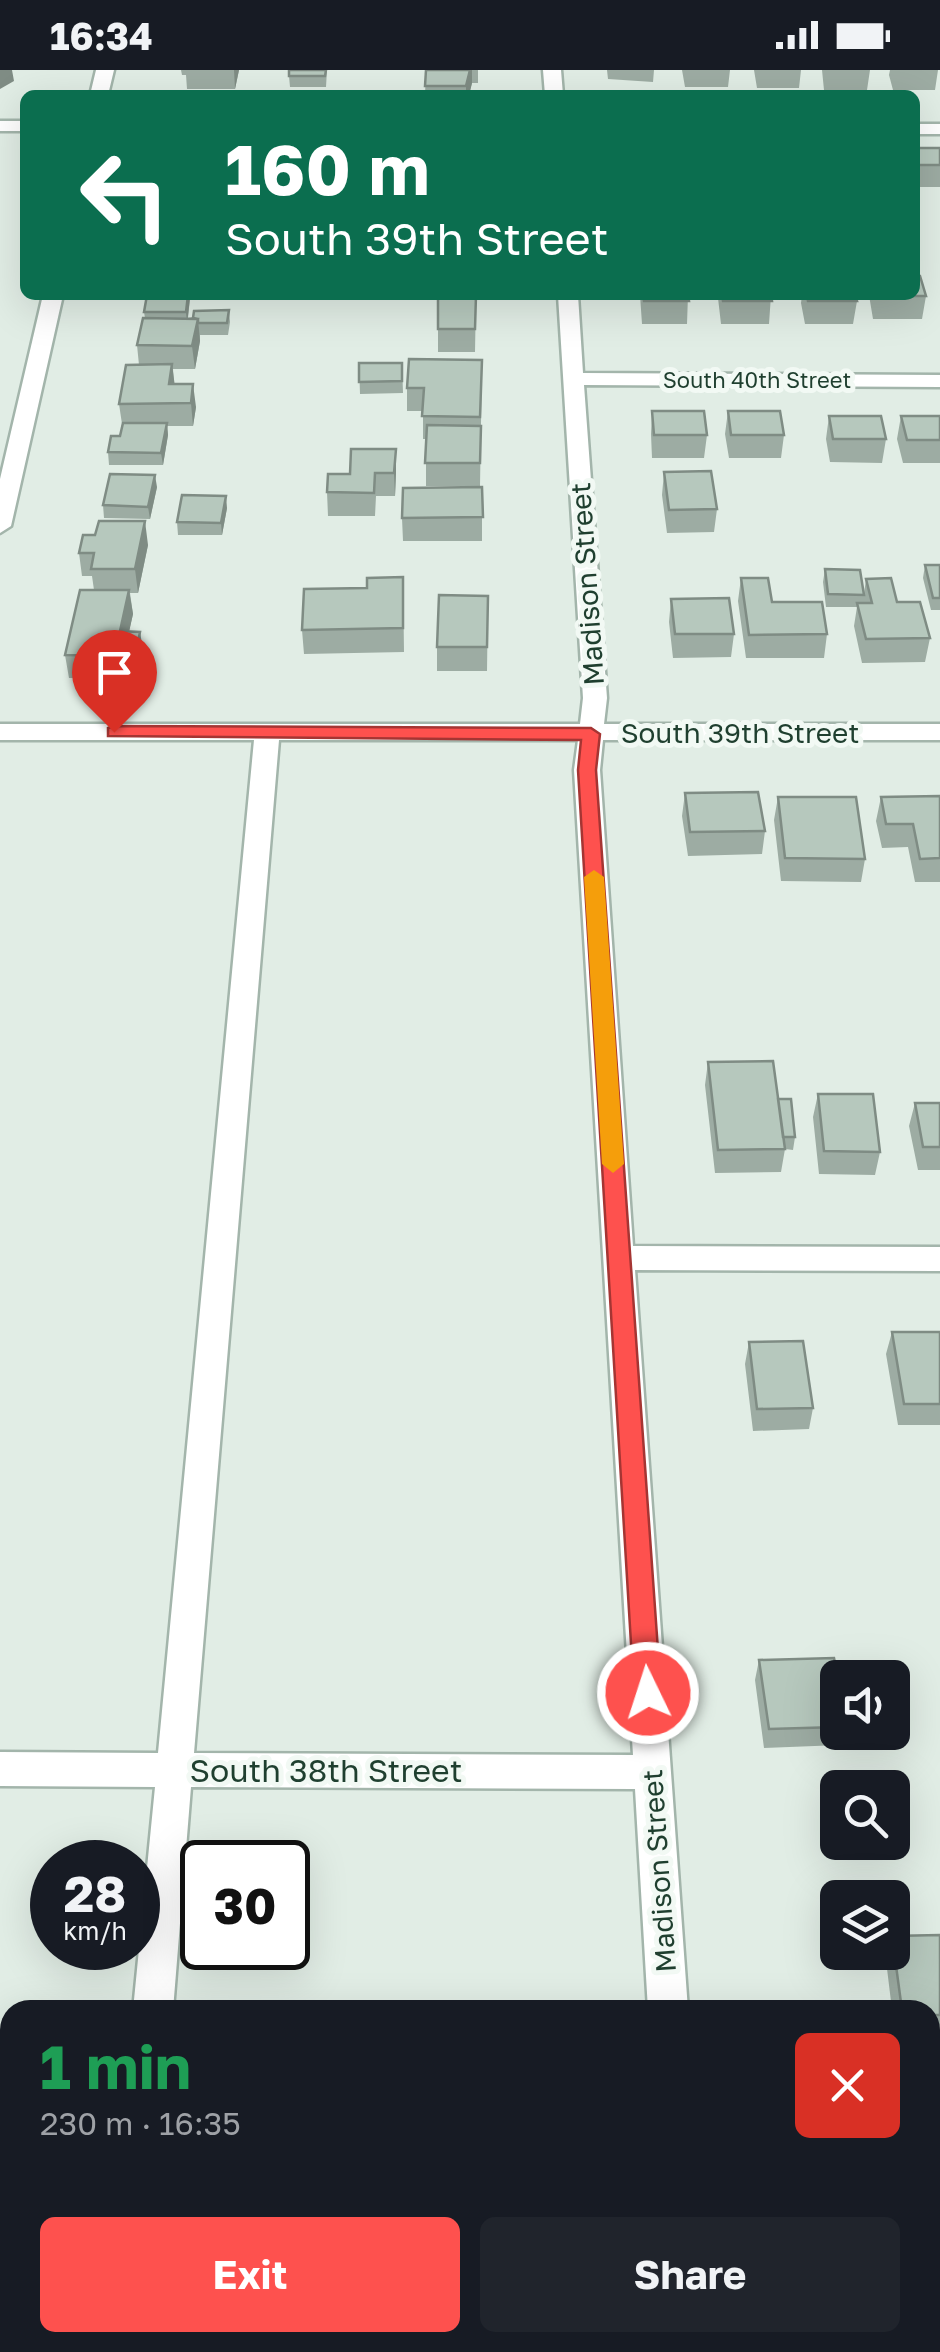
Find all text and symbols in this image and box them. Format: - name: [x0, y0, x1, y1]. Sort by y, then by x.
- text: 16:34: [50, 13, 153, 58]
- text: 160 m: [225, 126, 430, 210]
- icon: left: [60, 130, 190, 260]
- text: South 39th Street: [225, 211, 609, 265]
- street label: South 40th Street: [663, 366, 851, 393]
- street label: Madison Street: [563, 481, 610, 687]
- pin: [72, 630, 157, 733]
- icon: arrive: [87, 645, 142, 700]
- street label: South 39th Street: [621, 716, 859, 749]
- position arrow: [596, 1641, 700, 1745]
- map controls: [820, 1660, 910, 1970]
- button: sound: [820, 1660, 910, 1750]
- street label: South 38th Street: [190, 1751, 462, 1789]
- street label: Madison Street: [635, 1768, 682, 1974]
- button: search: [820, 1770, 910, 1860]
- speed limit sign: 30: [180, 1840, 310, 1970]
- text: 28: [64, 1863, 126, 1923]
- button: layers: [820, 1880, 910, 1970]
- text: km/h: [63, 1915, 127, 1946]
- text: 1 min: [40, 2030, 191, 2102]
- button: close: [795, 2033, 900, 2138]
- text: 230 m · 16:35: [40, 2104, 241, 2142]
- button: Exit: [40, 2217, 460, 2332]
- button: Share: [480, 2217, 900, 2332]

